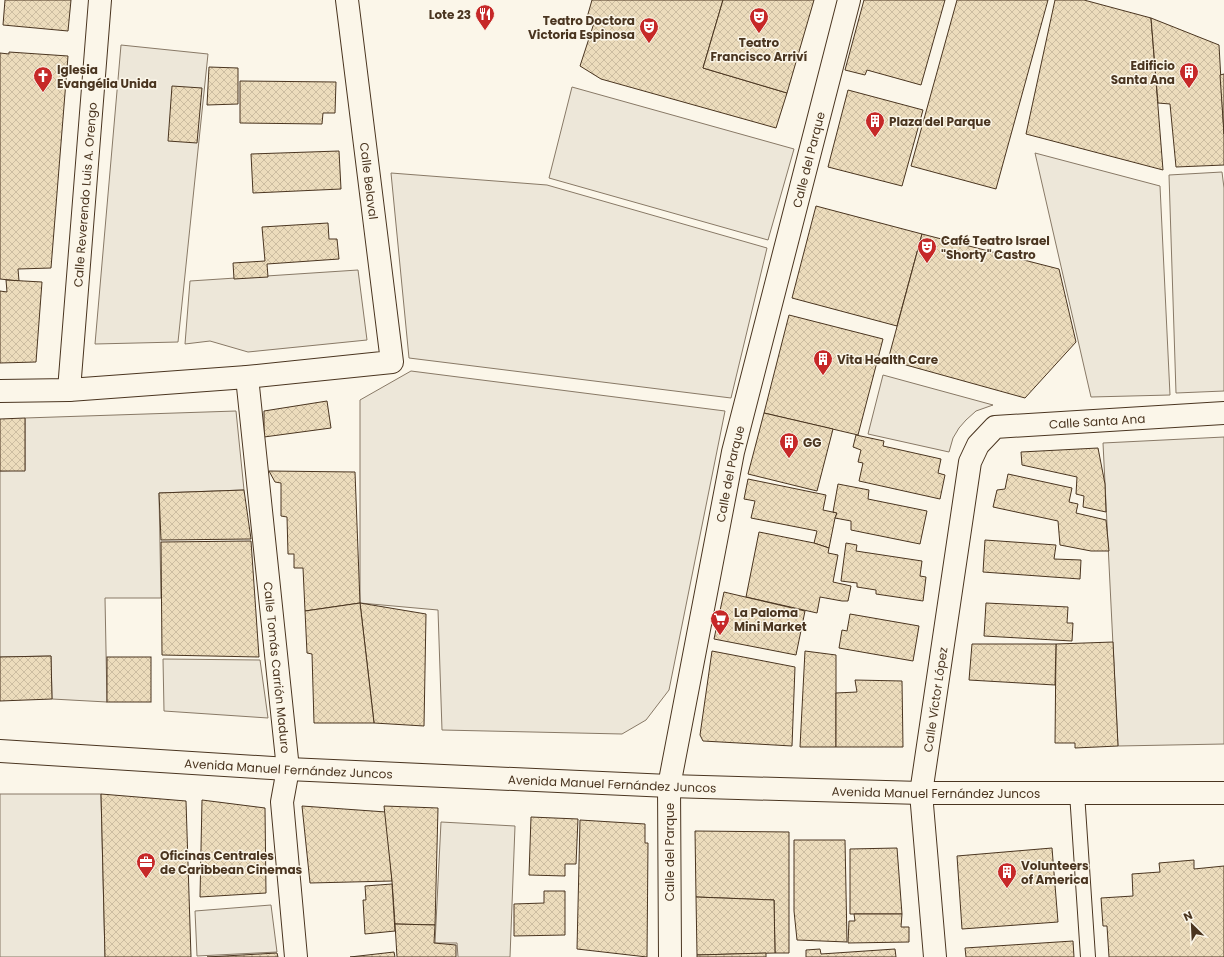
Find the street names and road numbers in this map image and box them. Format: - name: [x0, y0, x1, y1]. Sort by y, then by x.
- street label: Calle Reverendo Luis A. Orengo: [69, 101, 100, 288]
- street label: Calle del Parque: [788, 110, 829, 209]
- street label: Calle Belaval: [356, 141, 382, 221]
- street label: Calle Santa Ana: [1048, 409, 1146, 432]
- street label: Calle del Parque: [711, 424, 748, 524]
- street label: Calle Tomás Carrión Maduro: [260, 581, 295, 754]
- street label: Calle Víctor López: [919, 646, 951, 753]
- street label: Avenida Manuel Fernández Juncos: [184, 754, 393, 782]
- street label: Avenida Manuel Fernández Juncos: [508, 770, 717, 796]
- street label: Avenida Manuel Fernández Juncos: [831, 782, 1040, 802]
- street label: Calle del Parque: [661, 803, 678, 901]

